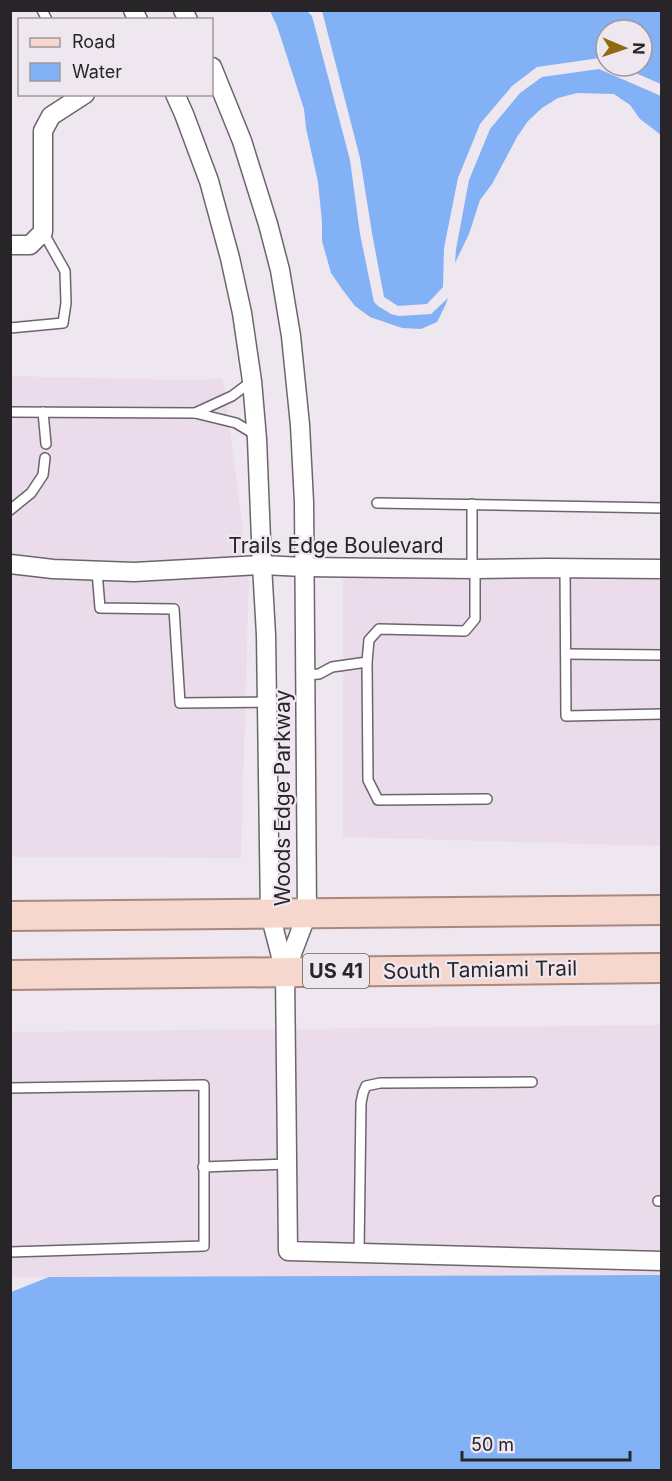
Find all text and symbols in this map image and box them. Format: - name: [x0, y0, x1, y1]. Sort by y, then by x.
- legend: [18, 18, 213, 96]
- north arrow: [594, 18, 654, 78]
- text: Road: [72, 31, 115, 52]
- text: N: [629, 42, 649, 55]
- text: Water: [72, 61, 122, 82]
- street label: Trails Edge Boulevard: [228, 533, 444, 558]
- street label: Woods Edge Parkway: [270, 690, 295, 906]
- road number: US 41: [303, 954, 369, 988]
- street label: South Tamiami Trail: [383, 955, 577, 984]
- scale bar: [462, 1424, 630, 1462]
- text: 50 m: [471, 1434, 514, 1455]

